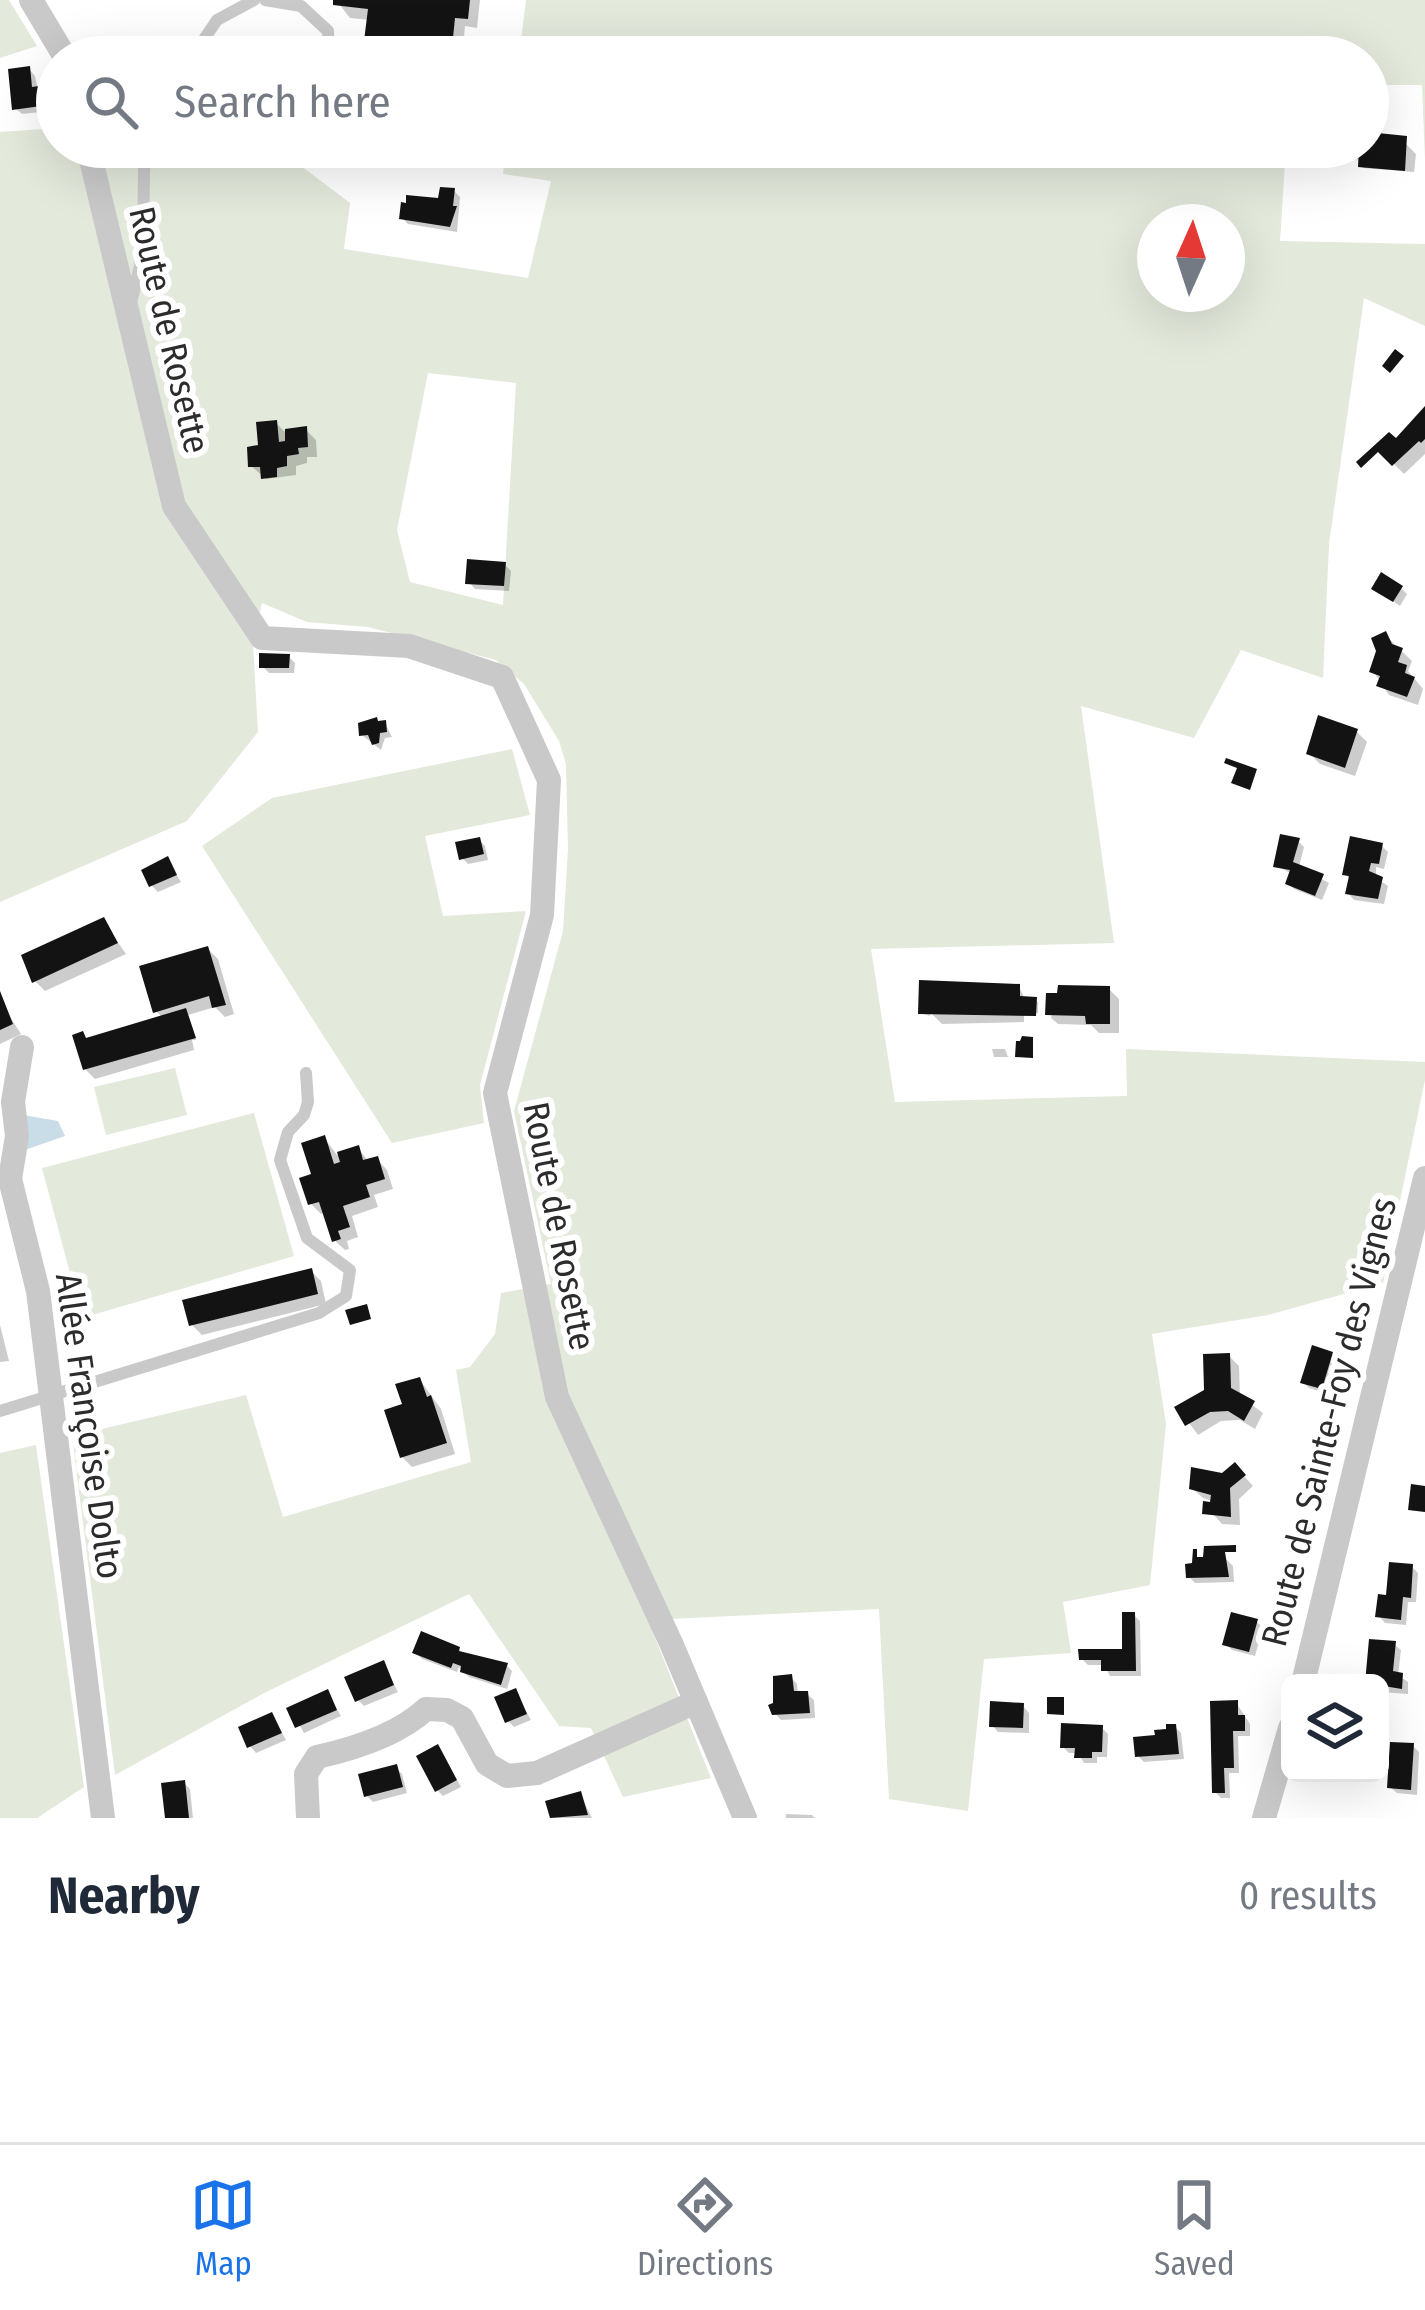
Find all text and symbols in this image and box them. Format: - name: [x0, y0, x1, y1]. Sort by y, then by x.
- search box: [36, 36, 1389, 168]
- icon: search: [78, 69, 144, 135]
- text: Search here: [174, 75, 391, 129]
- street label: Route de Rosette: [119, 202, 219, 458]
- north arrow: [1137, 204, 1245, 312]
- street label: Route de Rosette: [513, 1098, 605, 1354]
- street label: Route de Sainte-Foy des Vignes: [1252, 1193, 1406, 1651]
- street label: Allée Françoise Dolto: [46, 1270, 132, 1582]
- map controls: [1281, 1674, 1389, 1782]
- button: layers: [1281, 1674, 1389, 1782]
- text: Nearby: [48, 1865, 200, 1927]
- text: 0 results: [1239, 1873, 1377, 1919]
- tab: Map: [190, 2172, 256, 2284]
- tab: Directions: [637, 2172, 773, 2284]
- tab: Saved: [1154, 2172, 1235, 2284]

